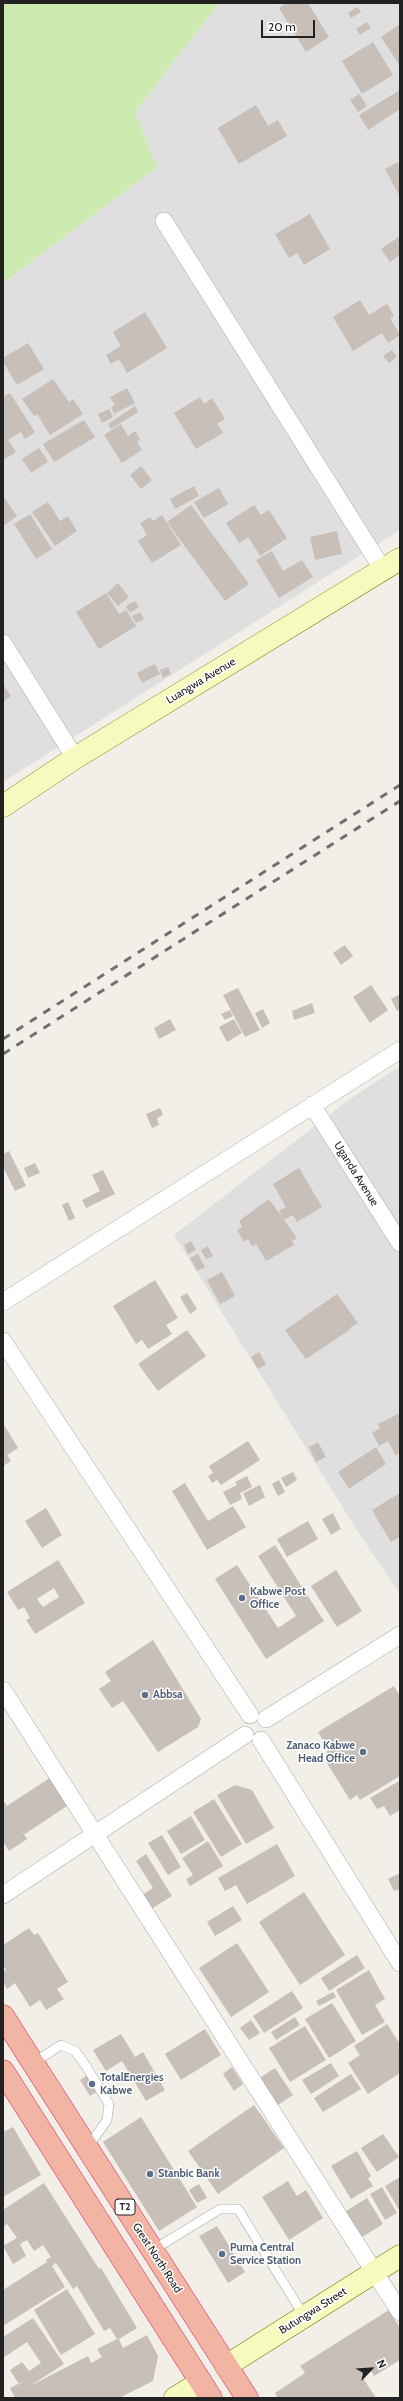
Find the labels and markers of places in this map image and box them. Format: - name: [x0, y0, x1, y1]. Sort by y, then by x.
- place label: Kabwe Post Office: [250, 1585, 306, 1611]
- marker: Kabwe Post Office: [237, 1593, 247, 1603]
- place label: Abbsa: [153, 1688, 183, 1702]
- marker: Abbsa: [140, 1690, 150, 1700]
- place label: Zanaco Kabwe Head Office: [286, 1739, 355, 1765]
- marker: Zanaco Kabwe Head Office: [358, 1747, 368, 1757]
- place label: TotalEnergies Kabwe: [100, 2071, 164, 2097]
- marker: TotalEnergies Kabwe: [87, 2079, 97, 2089]
- place label: Stanbic Bank: [158, 2167, 220, 2181]
- marker: Stanbic Bank: [145, 2169, 155, 2179]
- place label: Puma Central Service Station: [230, 2241, 301, 2267]
- marker: Puma Central Service Station: [217, 2249, 227, 2259]

